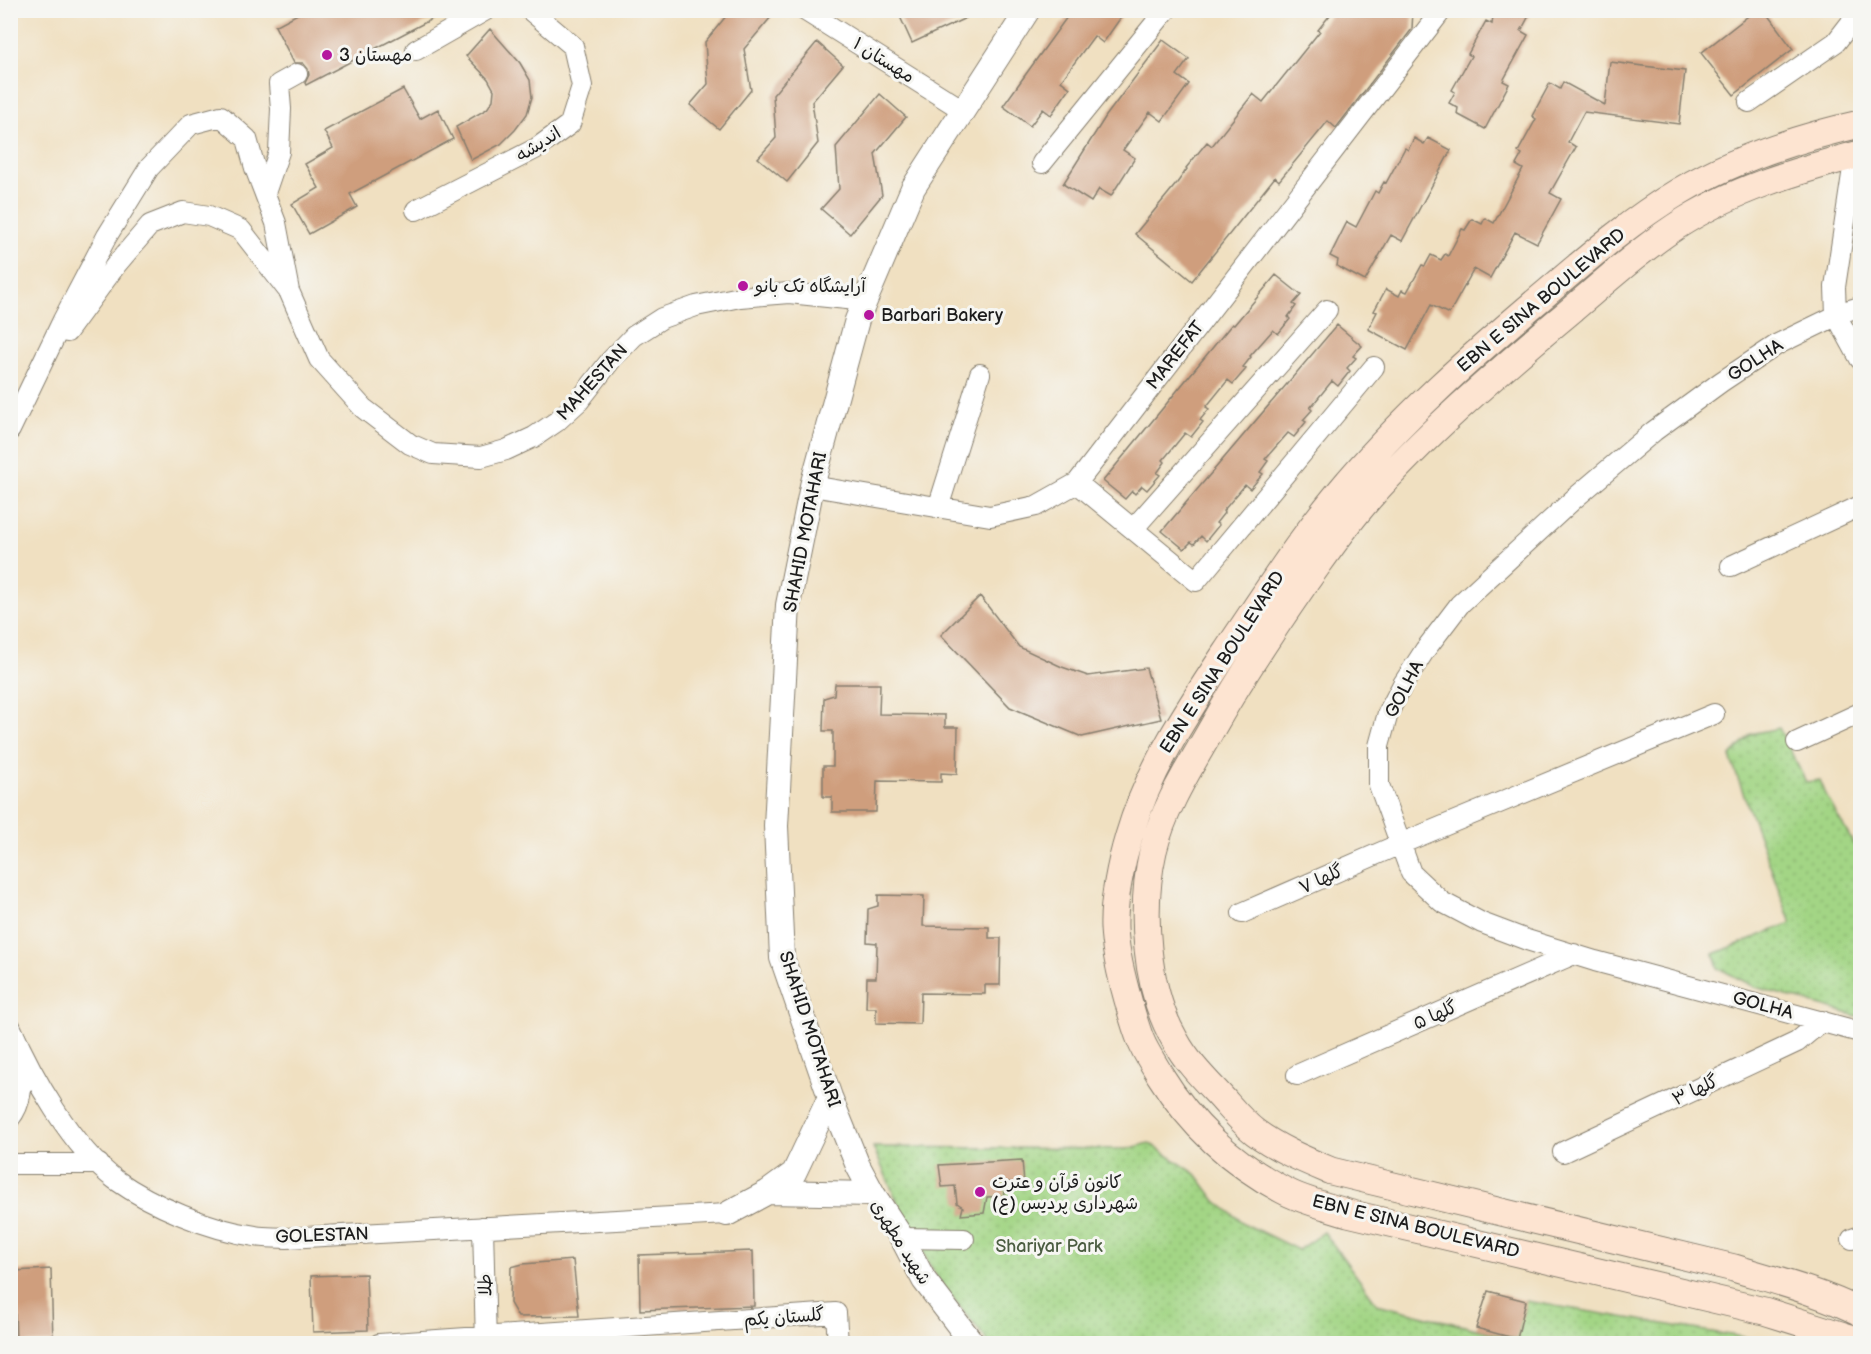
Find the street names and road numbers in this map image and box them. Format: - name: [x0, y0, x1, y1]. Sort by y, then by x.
- street label: مهستان ۱: [849, 33, 918, 88]
- street label: اندیشه: [512, 122, 565, 166]
- street label: EBN E SINA BOULEVARD: [1453, 224, 1630, 377]
- street label: MAREFAT: [1142, 317, 1209, 394]
- street label: GOLHA: [1724, 335, 1787, 386]
- street label: MAHESTAN: [553, 340, 632, 425]
- street label: SHAHID MOTAHARI: [780, 450, 831, 614]
- street label: EBN E SINA BOULEVARD: [1156, 567, 1289, 757]
- street label: GOLHA: [1381, 657, 1428, 721]
- street label: گلها ۷: [1296, 860, 1347, 898]
- street label: SHAHID MOTAHARI: [774, 949, 845, 1110]
- street label: GOLHA: [1730, 987, 1795, 1024]
- street label: گلها ۵: [1410, 996, 1461, 1034]
- street label: گلها ۳: [1669, 1071, 1722, 1110]
- street label: EBN E SINA BOULEVARD: [1310, 1191, 1522, 1262]
- street label: شهید مطهری: [866, 1196, 935, 1289]
- street label: GOLESTAN: [275, 1223, 369, 1248]
- street label: طلا: [475, 1274, 496, 1296]
- street label: گلستان یکم: [743, 1304, 825, 1334]

